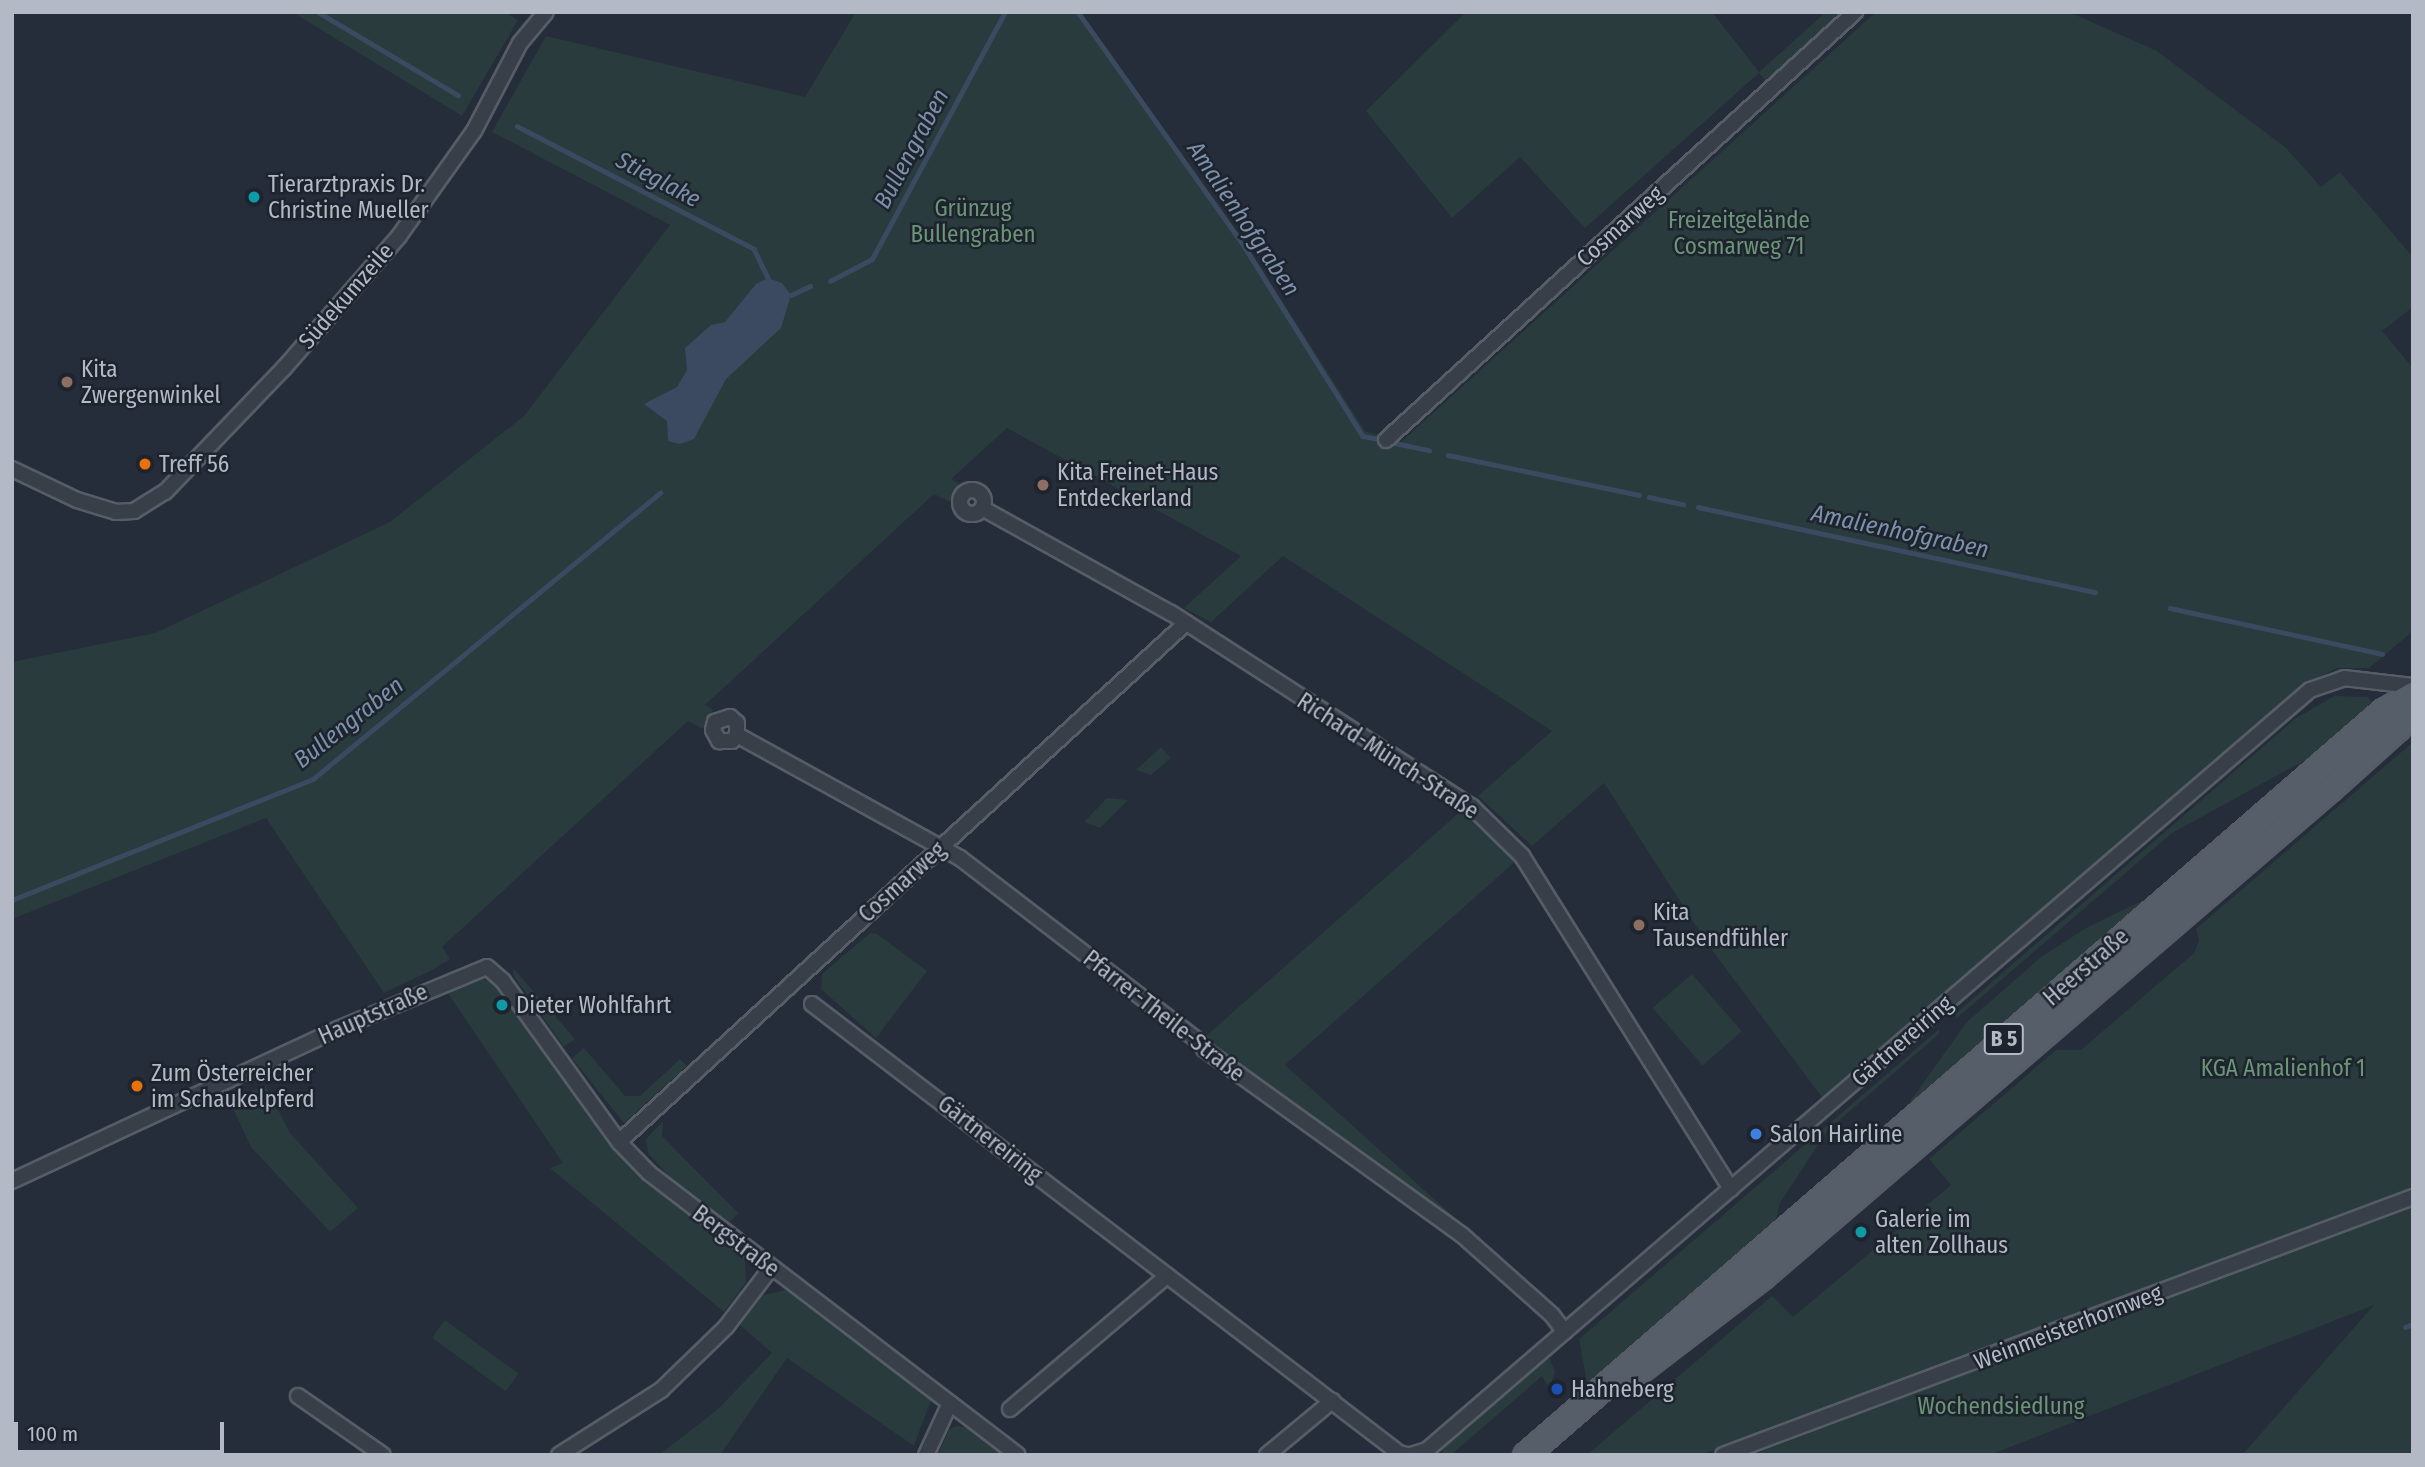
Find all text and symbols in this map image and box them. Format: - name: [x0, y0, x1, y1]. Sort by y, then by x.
- water label: Bullengraben: [868, 84, 956, 214]
- water label: Amalienhofgraben: [1181, 136, 1305, 302]
- water label: Stieglake: [611, 146, 705, 214]
- place label: Tierarztpraxis Dr. Christine Mueller: [268, 170, 429, 224]
- street label: Cosmarweg: [1571, 180, 1669, 272]
- marker: Tierarztpraxis Dr. Christine Mueller: [246, 189, 262, 205]
- park label: Grünzug Bullengraben: [910, 194, 1036, 248]
- park label: Freizeitgelände Cosmarweg 71: [1668, 206, 1810, 260]
- street label: Südekumzeile: [293, 238, 399, 354]
- place label: Kita Zwergenwinkel: [81, 355, 221, 409]
- marker: Kita Zwergenwinkel: [59, 374, 75, 390]
- place label: Treff 56: [159, 450, 229, 478]
- marker: Treff 56: [137, 456, 153, 472]
- place label: Kita Freinet-Haus Entdeckerland: [1057, 458, 1218, 512]
- marker: Kita Freinet-Haus Entdeckerland: [1035, 477, 1051, 493]
- water label: Amalienhofgraben: [1809, 499, 1991, 565]
- water label: Bullengraben: [288, 671, 410, 775]
- street label: Richard-Münch-Straße: [1292, 687, 1484, 825]
- street label: Cosmarweg: [853, 836, 951, 928]
- place label: Kita Tausendfühler: [1653, 898, 1788, 952]
- marker: Kita Tausendfühler: [1631, 917, 1647, 933]
- street label: Heerstraße: [2038, 922, 2134, 1012]
- street label: Pfarrer-Theile-Straße: [1078, 944, 1250, 1088]
- street label: Hauptstraße: [314, 978, 432, 1050]
- street label: Gärtnereiring: [1846, 990, 1958, 1092]
- place label: Dieter Wohlfahrt: [516, 991, 671, 1019]
- marker: Dieter Wohlfahrt: [494, 997, 510, 1013]
- road number: B 5: [1983, 1021, 2025, 1056]
- park label: KGA Amalienhof 1: [2201, 1054, 2365, 1082]
- place label: Zum Österreicher im Schaukelpferd: [151, 1059, 315, 1113]
- marker: Zum Österreicher im Schaukelpferd: [129, 1078, 145, 1094]
- street label: Gärtnereiring: [932, 1090, 1048, 1188]
- place label: Salon Hairline: [1770, 1120, 1902, 1148]
- marker: Salon Hairline: [1748, 1126, 1764, 1142]
- street label: Bergstraße: [687, 1199, 785, 1283]
- place label: Galerie im alten Zollhaus: [1875, 1205, 2008, 1259]
- marker: Galerie im alten Zollhaus: [1853, 1224, 1869, 1240]
- street label: Weinmeisterhornweg: [1970, 1278, 2166, 1376]
- place label: Hahneberg: [1571, 1375, 1674, 1403]
- marker: Hahneberg: [1549, 1381, 1565, 1397]
- park label: Wochendsiedlung: [1917, 1392, 2085, 1420]
- scale bar: [18, 1408, 228, 1452]
- text: 100 m: [27, 1421, 78, 1447]

